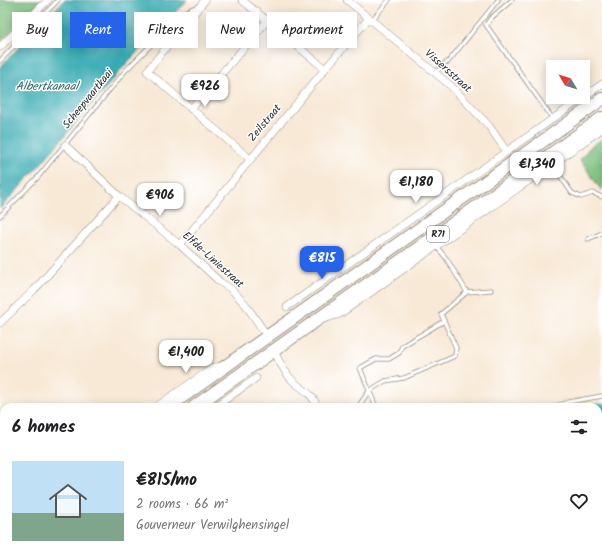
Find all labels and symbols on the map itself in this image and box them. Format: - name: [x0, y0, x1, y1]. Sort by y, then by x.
- street label: Vissersstraat: [420, 45, 476, 98]
- north arrow: [546, 60, 590, 104]
- street label: Scheepvaartkaai: [58, 65, 118, 133]
- pin: €926: [181, 74, 229, 108]
- water label: Albertkanaal: [16, 77, 80, 96]
- street label: Zeilstraat: [244, 100, 287, 146]
- pin: €1,340: [504, 152, 570, 186]
- pin: €1,180: [383, 170, 449, 204]
- pin: €906: [136, 183, 184, 217]
- road number: R71: [427, 226, 449, 242]
- street label: Elfde-Liniestraat: [178, 227, 249, 293]
- pin: €815: [298, 246, 346, 280]
- pin: €1,400: [153, 340, 219, 374]

